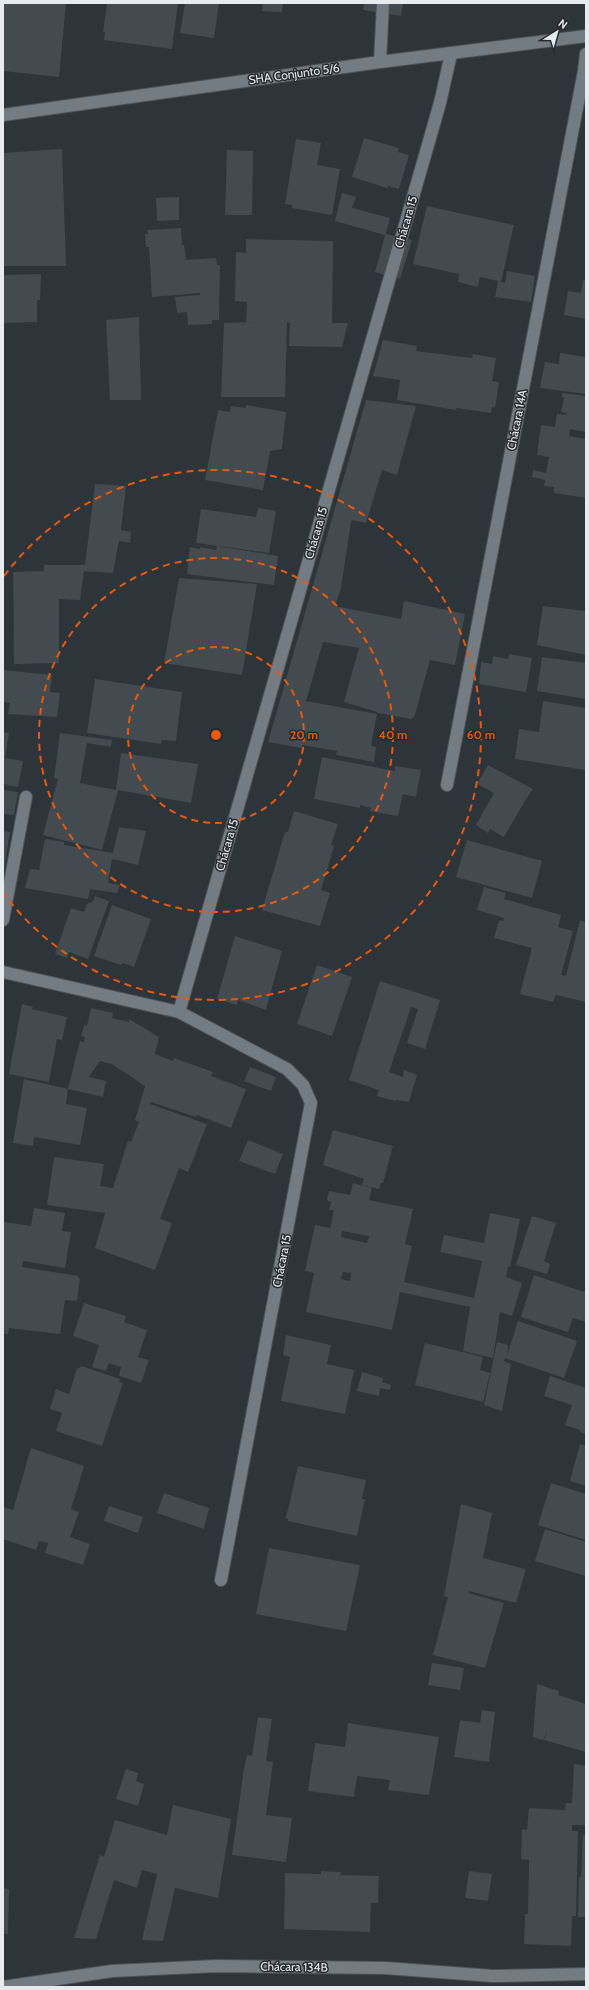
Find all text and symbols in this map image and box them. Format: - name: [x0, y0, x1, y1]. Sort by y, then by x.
- north arrow: [537, 12, 577, 52]
- text: N: [556, 16, 570, 32]
- street label: SHA Conjunto 5/6: [247, 60, 341, 87]
- street label: Chácara 15: [391, 194, 420, 250]
- street label: Chácara 14A: [503, 388, 530, 451]
- street label: Chácara 15: [301, 505, 330, 561]
- text: 20 m: [290, 727, 318, 742]
- text: 40 m: [378, 727, 408, 742]
- text: 60 m: [467, 727, 495, 742]
- centre of rings: [209, 728, 223, 742]
- street label: Chácara 15: [212, 817, 241, 873]
- street label: Chácara 15: [269, 1233, 294, 1289]
- street label: Chácara 134B: [260, 1958, 328, 1975]

